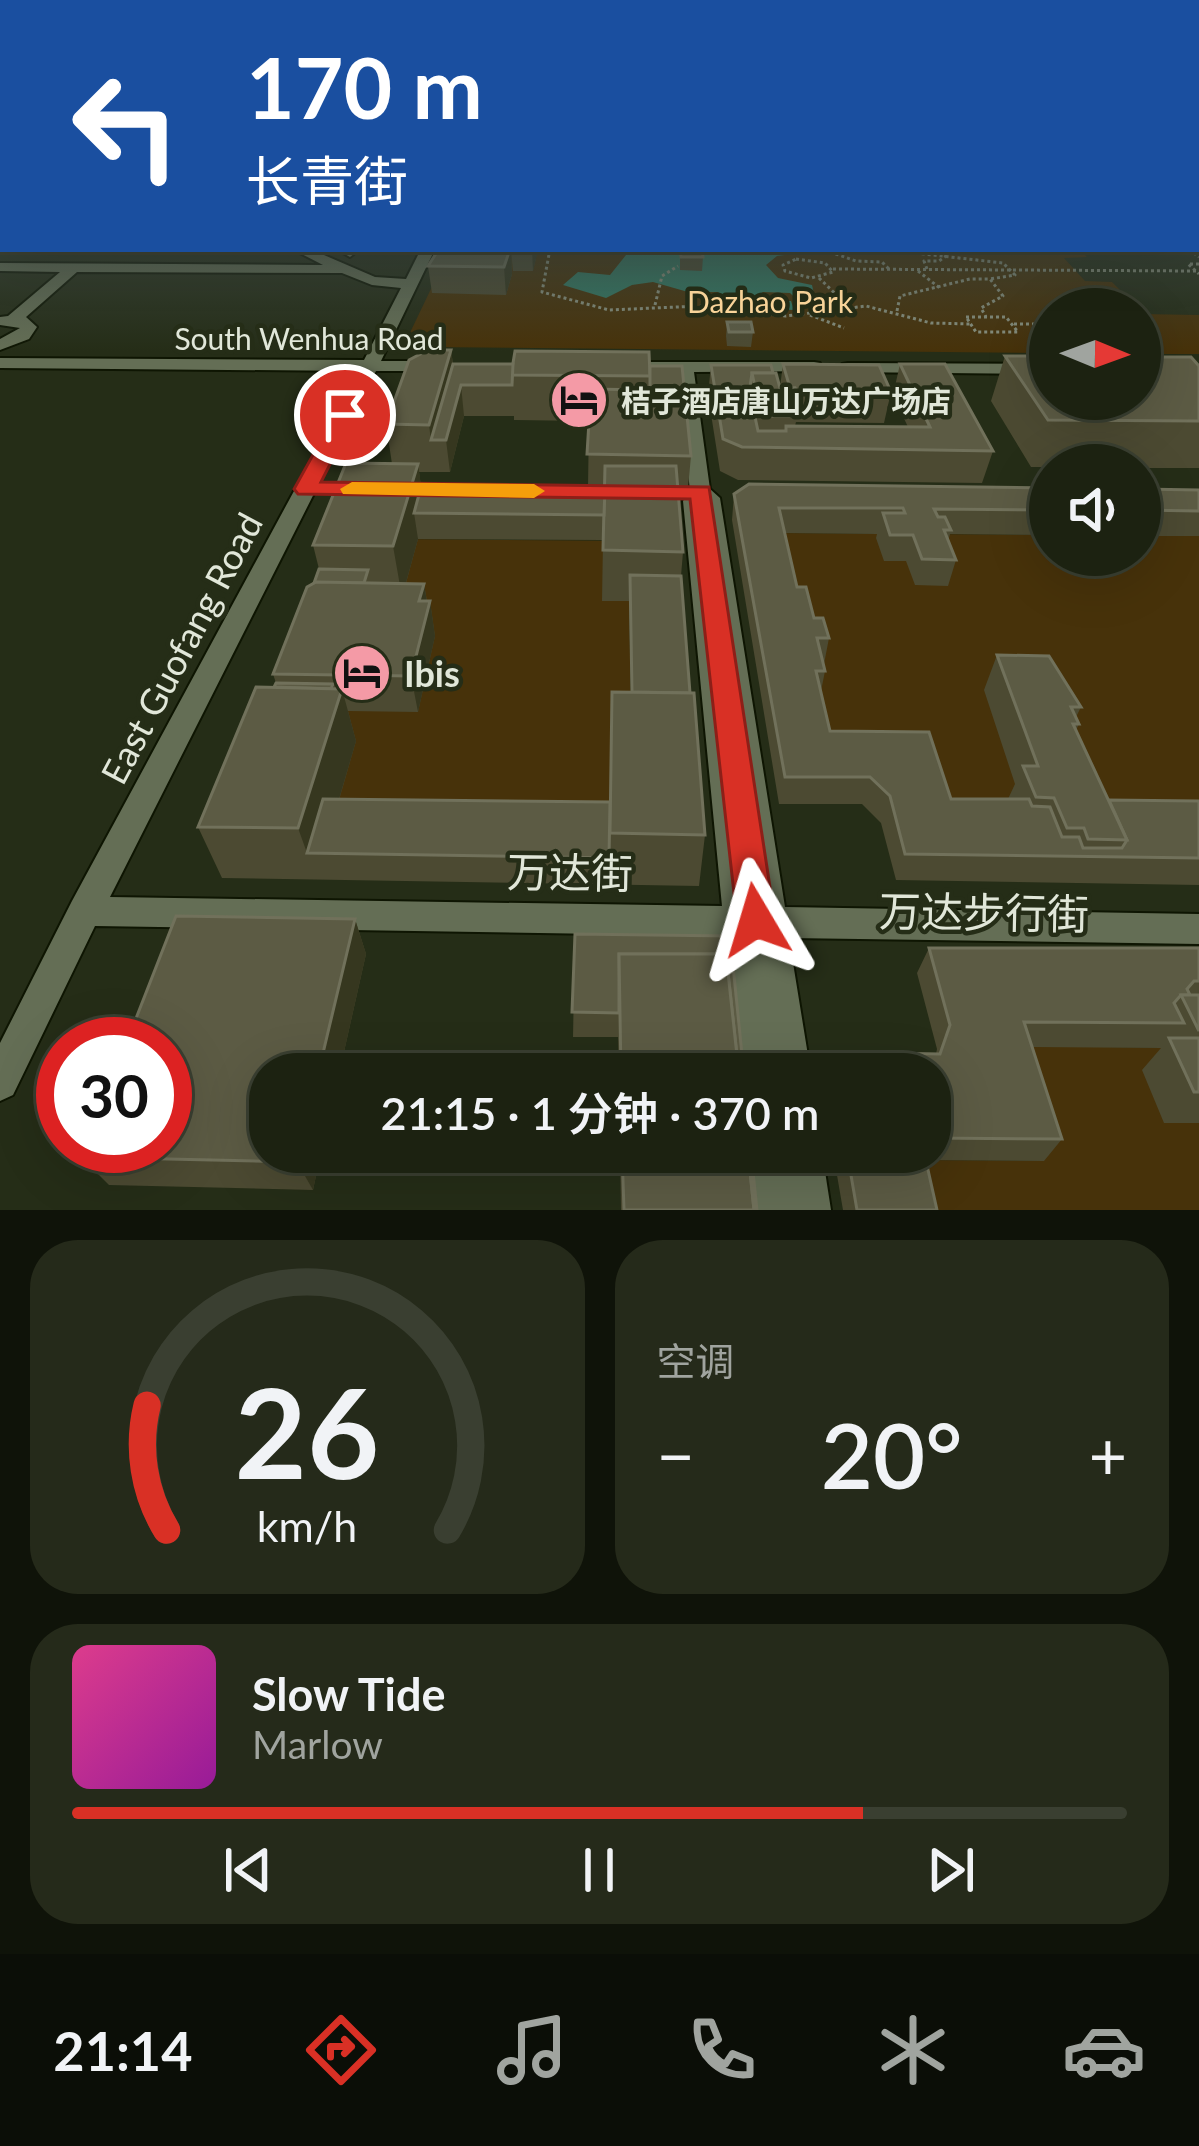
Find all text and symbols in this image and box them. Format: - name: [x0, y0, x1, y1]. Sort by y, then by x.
- text: 170 m: [246, 36, 483, 137]
- icon: left: [48, 48, 204, 204]
- text: 长青街: [246, 148, 408, 213]
- park label: Dazhao Park: [687, 283, 854, 319]
- north arrow: [1029, 288, 1161, 420]
- map controls: [1029, 288, 1161, 576]
- street label: South Wenhua Road: [174, 320, 444, 356]
- pin: [294, 364, 396, 466]
- hotel icon: 桔子酒店唐山万达广场店: [548, 369, 610, 431]
- icon: arrive: [312, 382, 378, 448]
- place label: 桔子酒店唐山万达广场店: [621, 382, 951, 418]
- button: sound: [1029, 444, 1161, 576]
- street label: East Guofang Road: [91, 505, 271, 791]
- hotel icon: Ibis: [331, 642, 393, 704]
- place label: Ibis: [404, 651, 460, 695]
- street label: 万达街: [507, 846, 633, 898]
- position arrow: [693, 857, 819, 983]
- street label: 万达步行街: [879, 885, 1089, 939]
- speed limit sign: 30: [36, 1017, 192, 1173]
- text: 21:15 · 1 分钟 · 370 m: [381, 1086, 819, 1140]
- text: 空调: [657, 1338, 735, 1384]
- text: 26: [235, 1356, 380, 1506]
- text: 20°: [821, 1400, 963, 1508]
- text: −: [657, 1415, 695, 1494]
- text: +: [1089, 1415, 1127, 1494]
- text: km/h: [257, 1500, 357, 1551]
- text: Slow Tide: [252, 1667, 446, 1721]
- text: Marlow: [252, 1721, 383, 1767]
- icon: previous: [215, 1837, 281, 1903]
- icon: pause: [566, 1837, 632, 1903]
- icon: next: [918, 1837, 984, 1903]
- icon: directions: [299, 2008, 383, 2092]
- icon: music: [490, 2008, 574, 2092]
- icon: phone: [680, 2008, 764, 2092]
- icon: climate: [871, 2008, 955, 2092]
- icon: car: [1062, 2008, 1146, 2092]
- text: 21:14: [53, 2018, 193, 2083]

